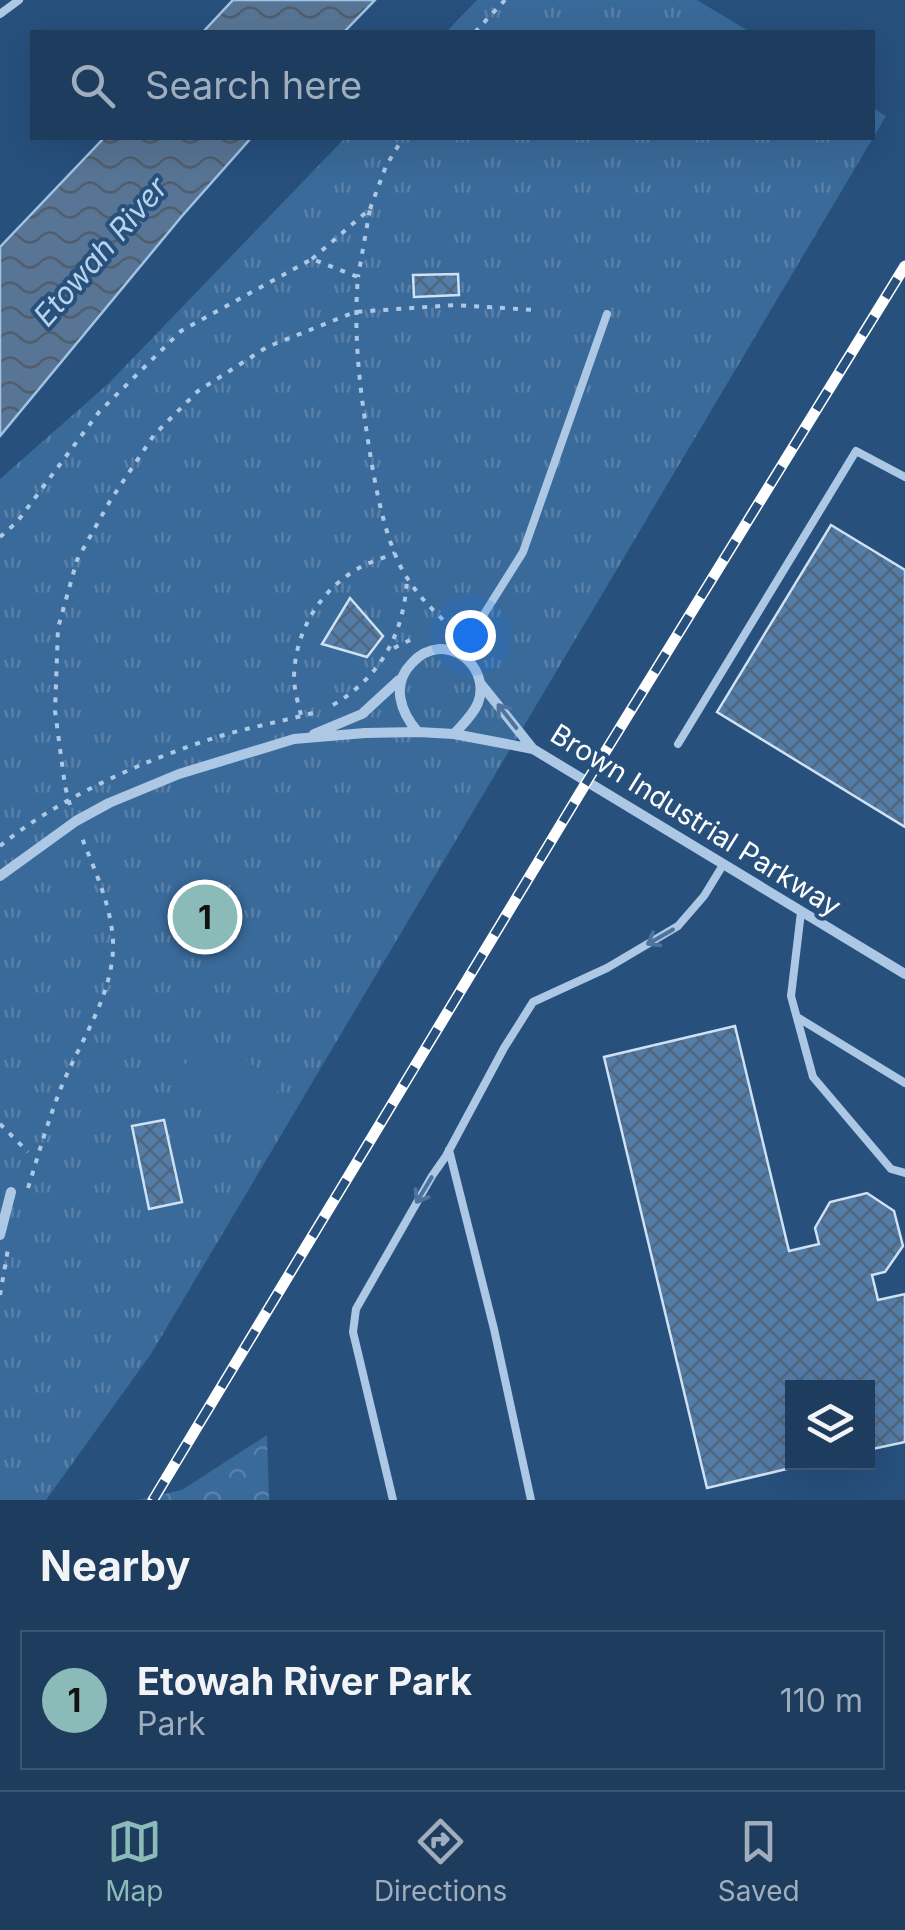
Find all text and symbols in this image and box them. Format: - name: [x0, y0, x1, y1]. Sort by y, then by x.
- search box: [30, 30, 875, 140]
- icon: search: [65, 58, 120, 113]
- text: Search here: [145, 62, 362, 108]
- water label: Etowah River: [26, 169, 175, 333]
- your location: [445, 610, 496, 661]
- one-way arrow: [496, 704, 518, 730]
- street label: Brown Industrial Parkway: [545, 717, 847, 923]
- pin: 1: [172, 880, 238, 954]
- one-way arrow: [646, 927, 675, 947]
- one-way arrow: [414, 1175, 434, 1204]
- map controls: [785, 1380, 875, 1470]
- button: layers: [785, 1380, 875, 1470]
- text: Nearby: [40, 1540, 191, 1591]
- text: Etowah River Park: [137, 1658, 472, 1704]
- text: 1: [68, 1681, 81, 1720]
- text: 110 m: [780, 1681, 863, 1720]
- text: Park: [137, 1704, 206, 1743]
- tab: Map: [105, 1814, 163, 1908]
- tab: Directions: [374, 1814, 507, 1908]
- tab: Saved: [718, 1814, 800, 1908]

